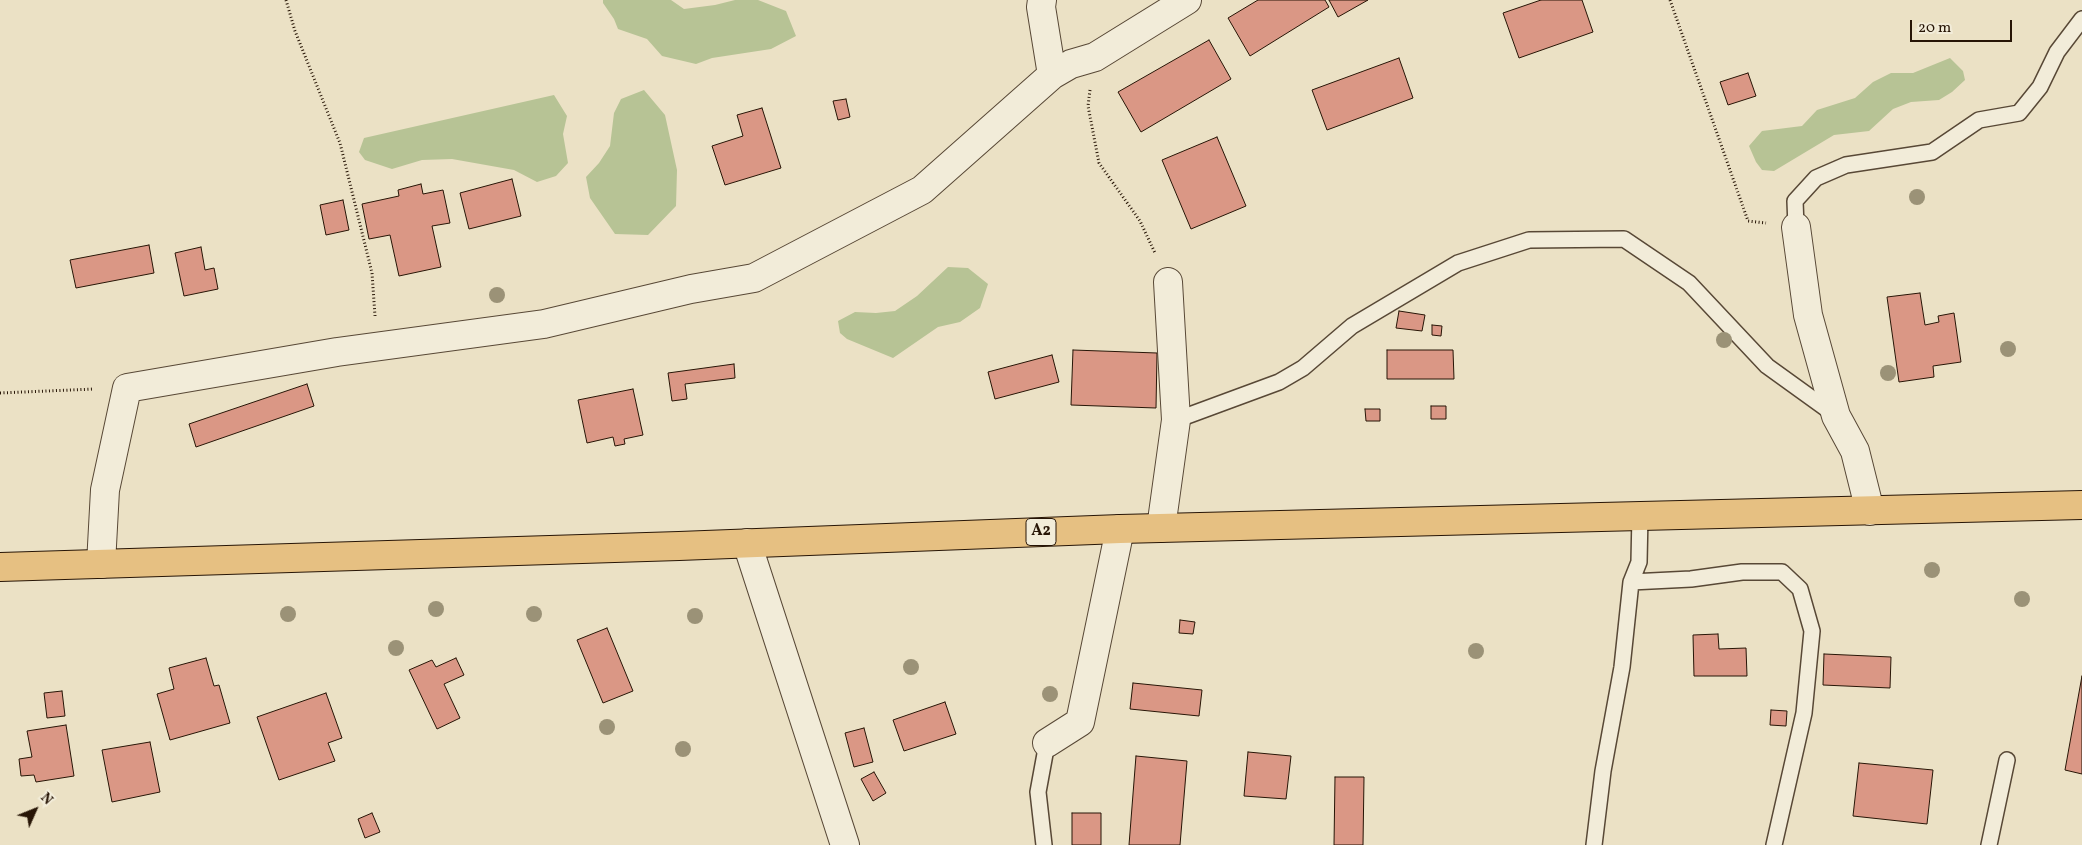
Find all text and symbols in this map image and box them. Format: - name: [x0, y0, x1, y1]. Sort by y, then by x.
- scale bar: [1912, 10, 2014, 42]
- text: 20 m: [1918, 18, 1951, 39]
- road number: A2: [1026, 518, 1056, 546]
- north arrow: [10, 785, 60, 835]
- text: N: [36, 789, 57, 809]

